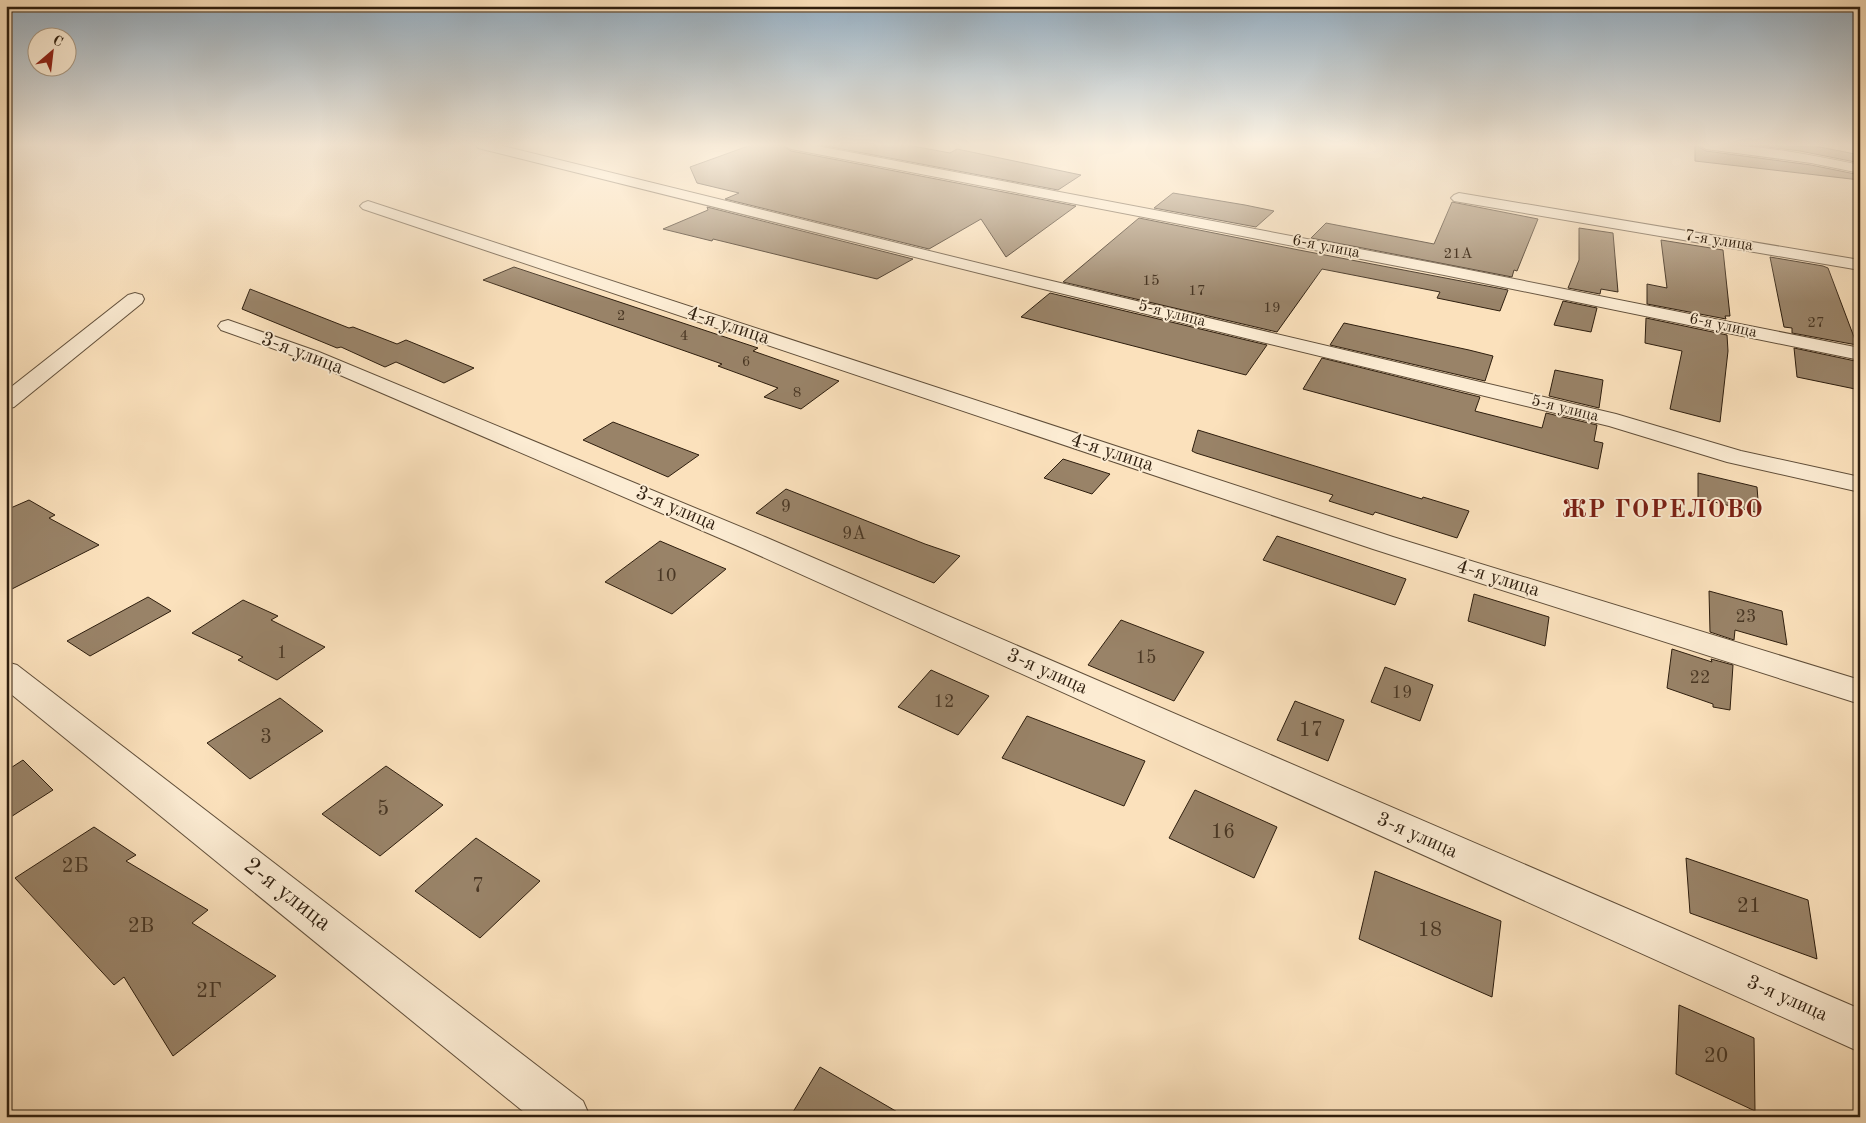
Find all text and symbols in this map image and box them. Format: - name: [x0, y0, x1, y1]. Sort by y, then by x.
- north arrow: [28, 28, 78, 78]
- text: С: [50, 33, 65, 50]
- street label: 7-я улица: [1684, 228, 1754, 254]
- street label: 6-я улица: [1291, 233, 1361, 261]
- house number: 21А: [1444, 247, 1473, 262]
- house number: 15: [1142, 274, 1160, 289]
- house number: 17: [1188, 284, 1206, 299]
- street label: 5-я улица: [1137, 298, 1207, 330]
- street label: 4-я улица: [683, 301, 773, 351]
- house number: 19: [1263, 301, 1281, 316]
- house number: 2: [617, 309, 625, 324]
- street label: 6-я улица: [1688, 311, 1758, 341]
- house number: 27: [1807, 316, 1825, 331]
- house number: 4: [680, 327, 688, 345]
- street label: 3-я улица: [258, 329, 346, 379]
- house number: 6: [742, 355, 750, 370]
- house number: 8: [793, 386, 801, 401]
- street label: 5-я улица: [1530, 393, 1600, 425]
- street label: 4-я улица: [1068, 430, 1156, 476]
- street label: 3-я улица: [632, 483, 720, 535]
- house number: 9: [781, 498, 791, 516]
- district label: ЖР ГОРЕЛОВО: [1562, 498, 1764, 523]
- house number: 9А: [842, 525, 866, 543]
- street label: 4-я улица: [1454, 557, 1542, 601]
- house number: 10: [656, 567, 676, 585]
- house number: 23: [1736, 608, 1756, 626]
- house number: 1: [277, 644, 287, 662]
- street label: 3-я улица: [1004, 645, 1091, 699]
- house number: 15: [1136, 649, 1156, 667]
- house number: 22: [1690, 669, 1710, 687]
- house number: 19: [1392, 684, 1412, 702]
- house number: 12: [934, 693, 954, 711]
- house number: 17: [1299, 720, 1323, 741]
- house number: 3: [260, 727, 272, 748]
- house number: 5: [377, 799, 389, 820]
- street label: 3-я улица: [1374, 809, 1461, 863]
- house number: 16: [1211, 822, 1235, 843]
- street label: 2-я улица: [239, 854, 335, 936]
- house number: 2Б: [61, 856, 89, 877]
- house number: 7: [472, 876, 484, 897]
- house number: 21: [1737, 896, 1761, 917]
- house number: 2В: [128, 916, 154, 937]
- house number: 18: [1418, 920, 1442, 941]
- street label: 3-я улица: [1744, 972, 1831, 1026]
- house number: 2Г: [196, 981, 222, 1002]
- house number: 20: [1704, 1046, 1728, 1067]

